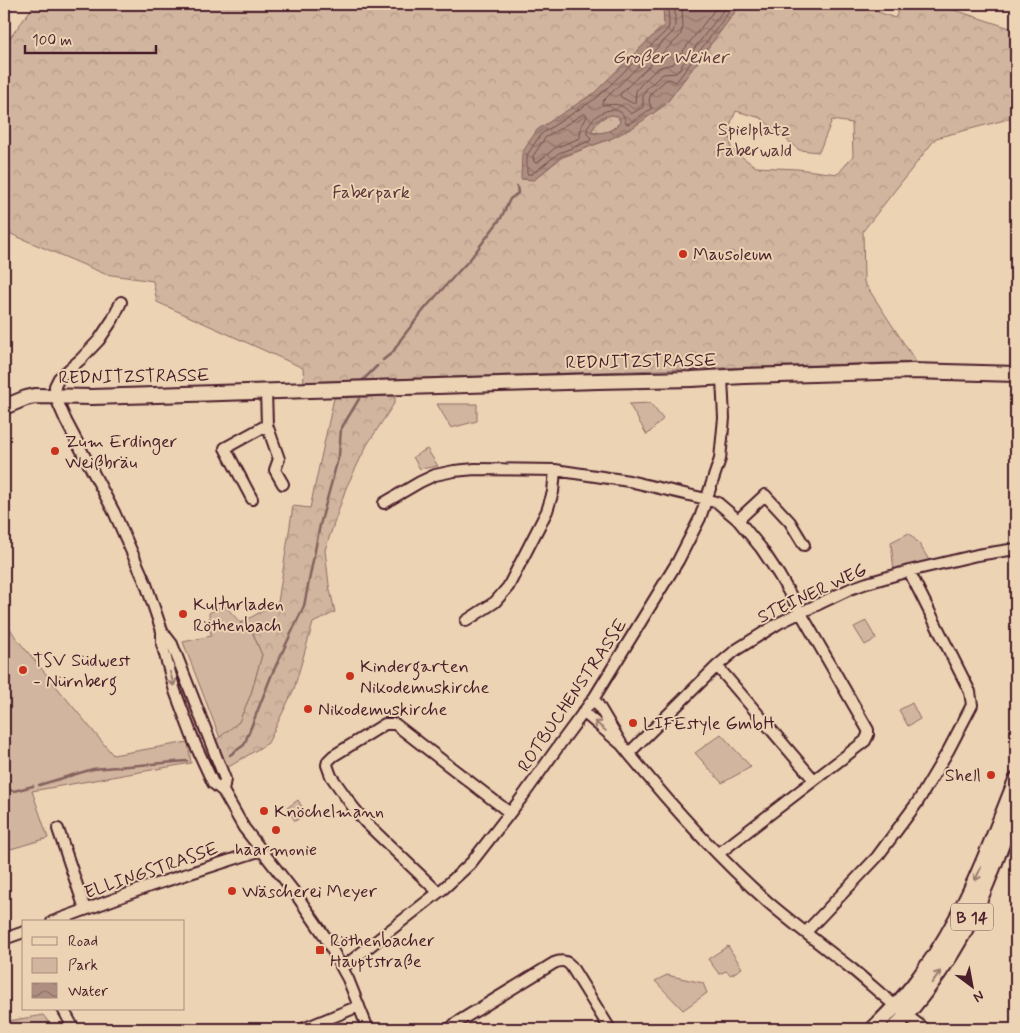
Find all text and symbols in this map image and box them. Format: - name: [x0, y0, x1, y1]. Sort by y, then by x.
- scale bar: [25, 22, 156, 54]
- text: 100 m: [32, 31, 72, 51]
- water label: Großer Weiher: [612, 45, 731, 70]
- park label: Spielplatz Faberwald: [716, 118, 792, 163]
- park label: Faberpark: [332, 181, 410, 205]
- place label: Mausoleum: [693, 243, 773, 267]
- marker: Mausoleum: [677, 248, 689, 260]
- street label: REDNITZSTRASSE: [565, 349, 717, 375]
- street label: REDNITZSTRASSE: [58, 364, 210, 390]
- place label: Zum Erdinger Weißbräu: [65, 430, 178, 475]
- marker: Zum Erdinger Weißbräu: [49, 445, 61, 457]
- street label: STEINER WEG: [754, 558, 871, 630]
- place label: Kulturladen Röthenbach: [193, 593, 284, 638]
- marker: Kulturladen Röthenbach: [177, 608, 189, 620]
- street label: ROTBUCHENSTRASSE: [513, 614, 633, 777]
- place label: TSV Südwest - Nürnberg: [33, 649, 131, 696]
- place label: Kindergarten Nikodemuskirche: [360, 655, 490, 700]
- marker: TSV Südwest - Nürnberg: [17, 664, 29, 676]
- one-way arrow: [168, 670, 177, 686]
- marker: Kindergarten Nikodemuskirche: [344, 670, 356, 682]
- place label: Nikodemuskirche: [318, 698, 448, 722]
- marker: Nikodemuskirche: [302, 703, 314, 715]
- place label: LIFEstyle GmbH: [643, 712, 775, 736]
- marker: LIFEstyle GmbH: [627, 717, 639, 729]
- one-way arrow: [594, 721, 607, 732]
- place label: Shell: [945, 764, 981, 788]
- marker: Shell: [985, 769, 997, 781]
- place label: Knöchelmann: [274, 800, 384, 824]
- marker: Knöchelmann: [258, 805, 270, 817]
- marker: haarmonie: [270, 824, 282, 836]
- street label: ELLINGSTRASSE: [81, 837, 222, 905]
- place label: haarmonie: [235, 838, 317, 862]
- one-way arrow: [973, 866, 983, 881]
- place label: Wäscherei Meyer: [242, 880, 377, 904]
- marker: Wäscherei Meyer: [226, 885, 238, 897]
- road number: B 14: [951, 904, 993, 930]
- legend: [22, 920, 185, 1010]
- place label: Röthenbacher Hauptstraße: [330, 929, 435, 974]
- text: Road: [68, 932, 98, 952]
- marker: Röthenbacher Hauptstraße: [314, 944, 326, 956]
- text: Park: [68, 956, 98, 976]
- north arrow: [948, 960, 998, 1010]
- one-way arrow: [931, 970, 941, 984]
- text: Water: [68, 982, 108, 1002]
- text: N: [970, 986, 987, 1006]

